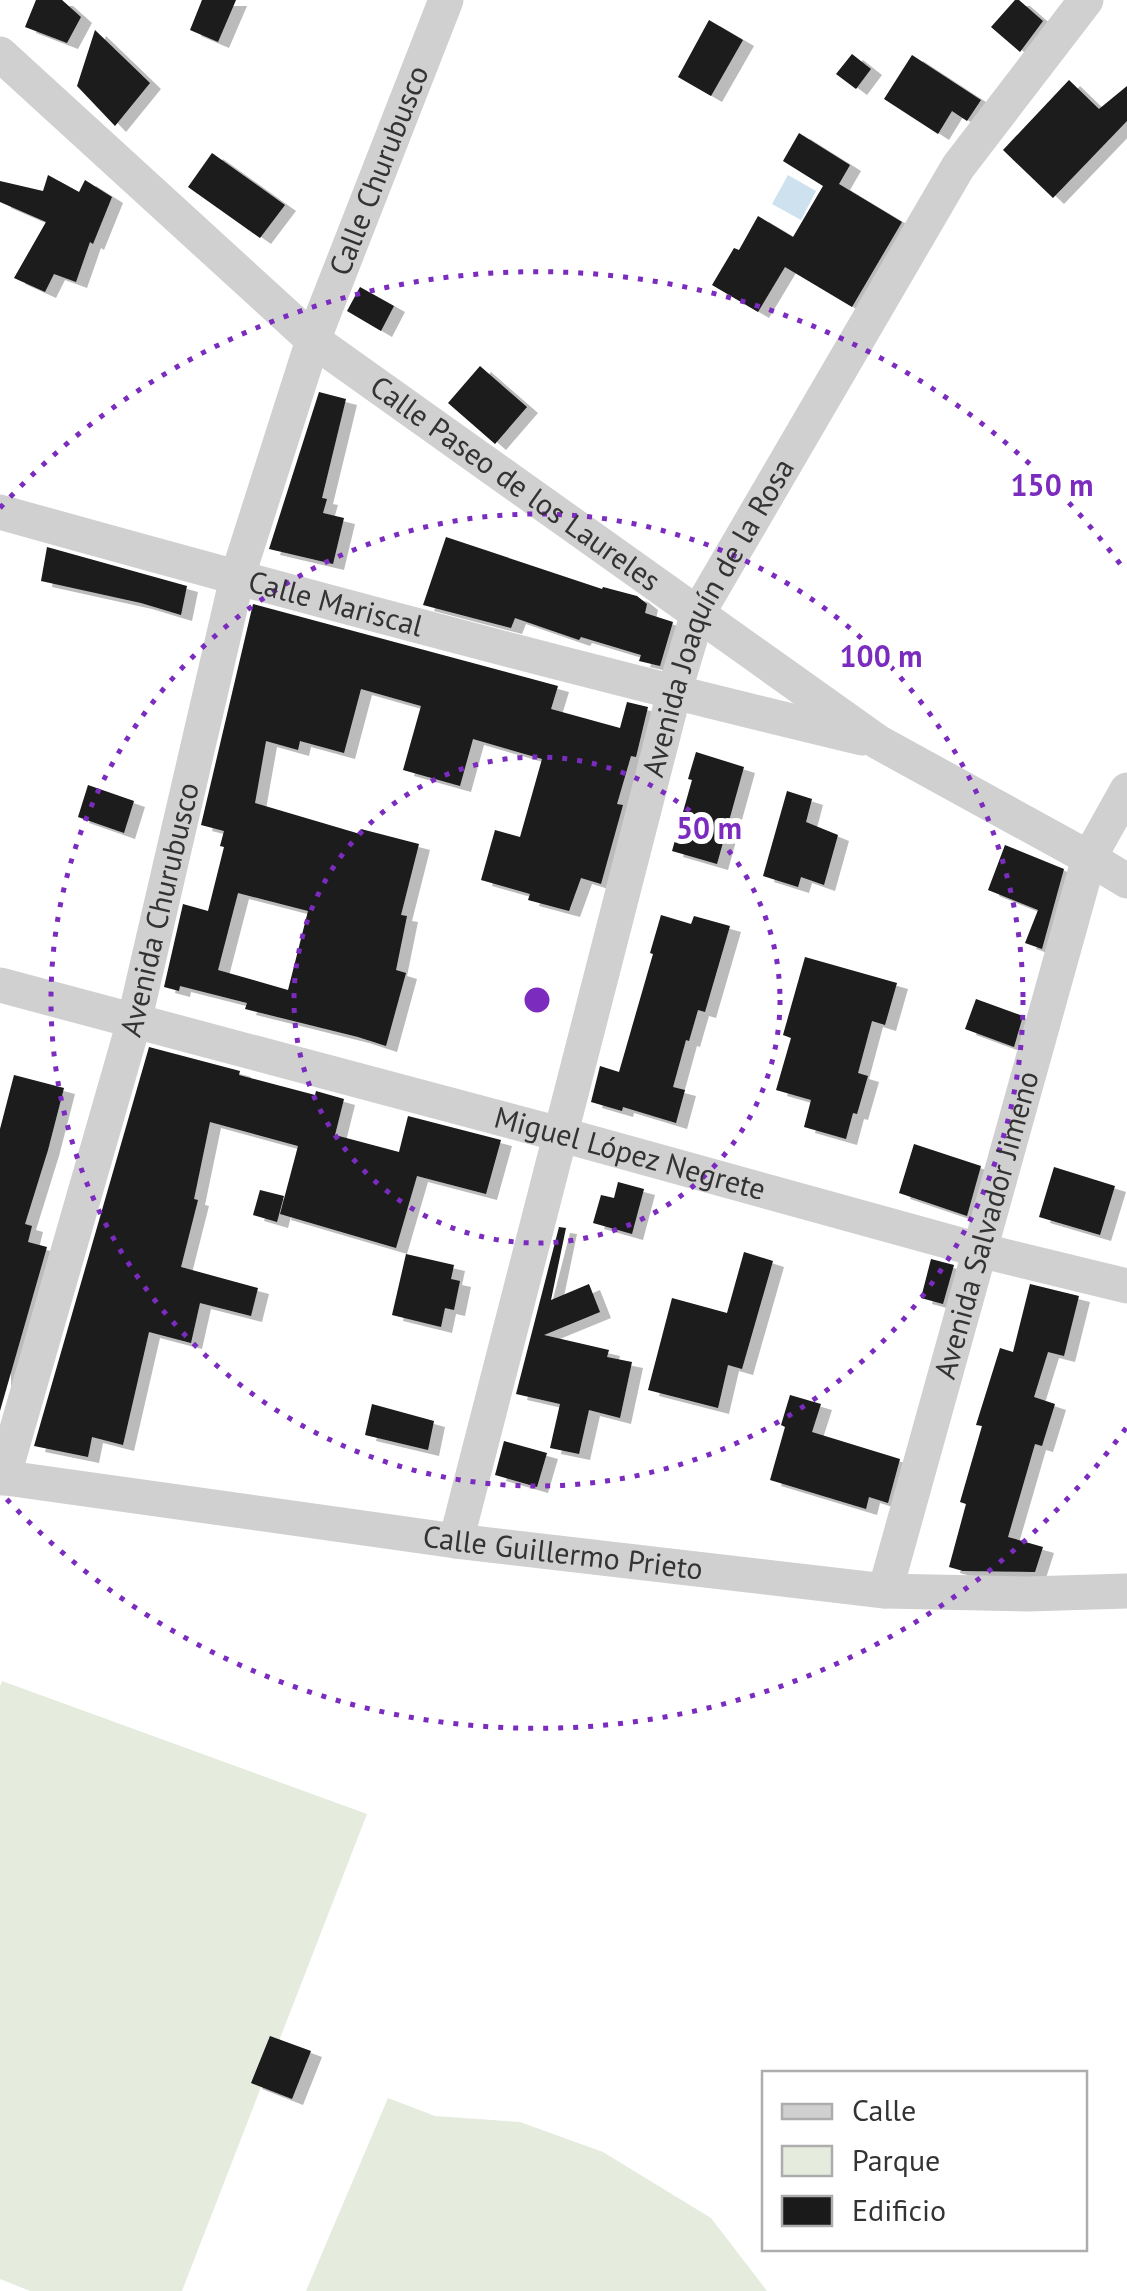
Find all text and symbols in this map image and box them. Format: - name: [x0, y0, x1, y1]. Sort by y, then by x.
- street label: Calle Churubusco: [319, 59, 437, 281]
- street label: Calle Paseo de los Laureles: [363, 366, 669, 599]
- street label: Avenida Joaquín de la Rosa: [632, 451, 802, 781]
- text: 150 m: [1011, 465, 1093, 504]
- street label: Calle Mariscal: [244, 560, 428, 645]
- text: 100 m: [840, 636, 922, 675]
- street label: Avenida Churubusco: [110, 778, 207, 1041]
- text: 50 m: [676, 808, 742, 847]
- centre of rings: [519, 982, 555, 1018]
- street label: Avenida Salvador Jimeno: [924, 1066, 1047, 1383]
- street label: Miguel López Negrete: [490, 1097, 770, 1208]
- street label: Calle Guillermo Prieto: [421, 1516, 705, 1588]
- legend: [762, 2071, 1087, 2251]
- text: Calle: [852, 2090, 916, 2129]
- text: Parque: [852, 2140, 940, 2179]
- text: Edificio: [852, 2190, 946, 2229]

